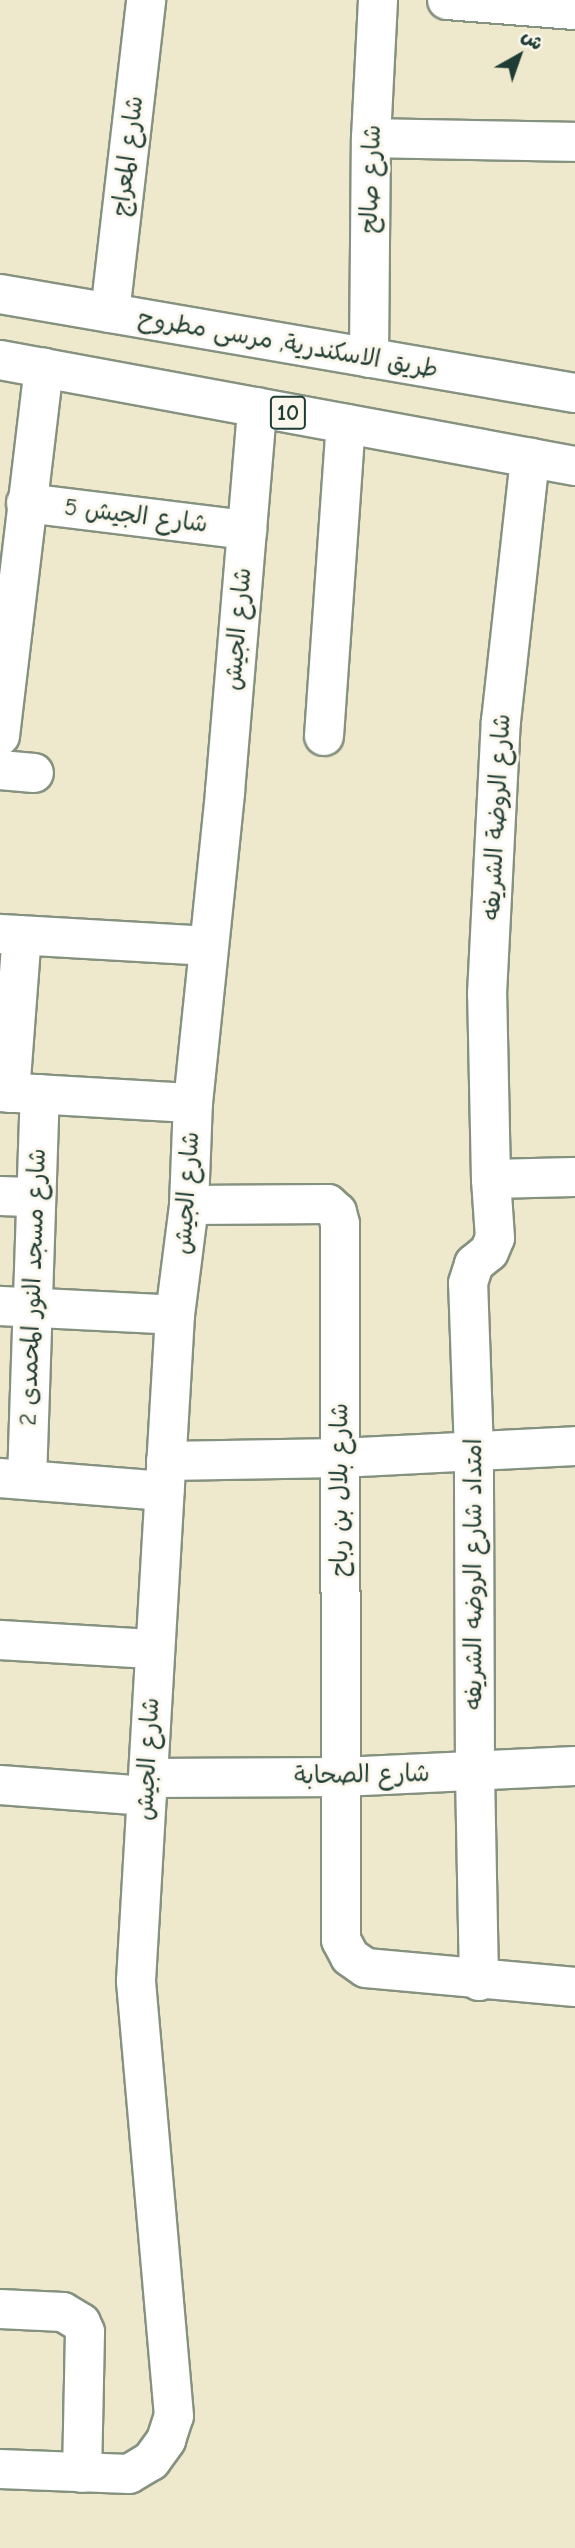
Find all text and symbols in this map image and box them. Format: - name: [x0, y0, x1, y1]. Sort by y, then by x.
- north arrow: [484, 21, 554, 91]
- text: ش: [517, 25, 548, 55]
- street label: شارع المعراج: [106, 94, 150, 218]
- street label: شارع صالح: [355, 124, 387, 234]
- street label: طريق الاسكندرية, مرسى مطروح: [136, 303, 440, 385]
- road number: 10: [269, 394, 307, 432]
- street label: شارع الجيش 5: [63, 493, 209, 539]
- street label: شارع الجيش: [218, 566, 258, 692]
- street label: شارع الروضة الشريفه: [477, 713, 517, 921]
- street label: شارع الجيش: [168, 1131, 206, 1255]
- street label: شارع مسجد النور المحمدى 2: [14, 1148, 52, 1426]
- street label: شارع بلال بن رباح: [326, 1403, 354, 1577]
- street label: امتداد شارع الروضه الشريفه: [460, 1438, 488, 1710]
- street label: شارع الجيش: [130, 1697, 166, 1821]
- street label: شارع الصحابة: [294, 1759, 430, 1791]

